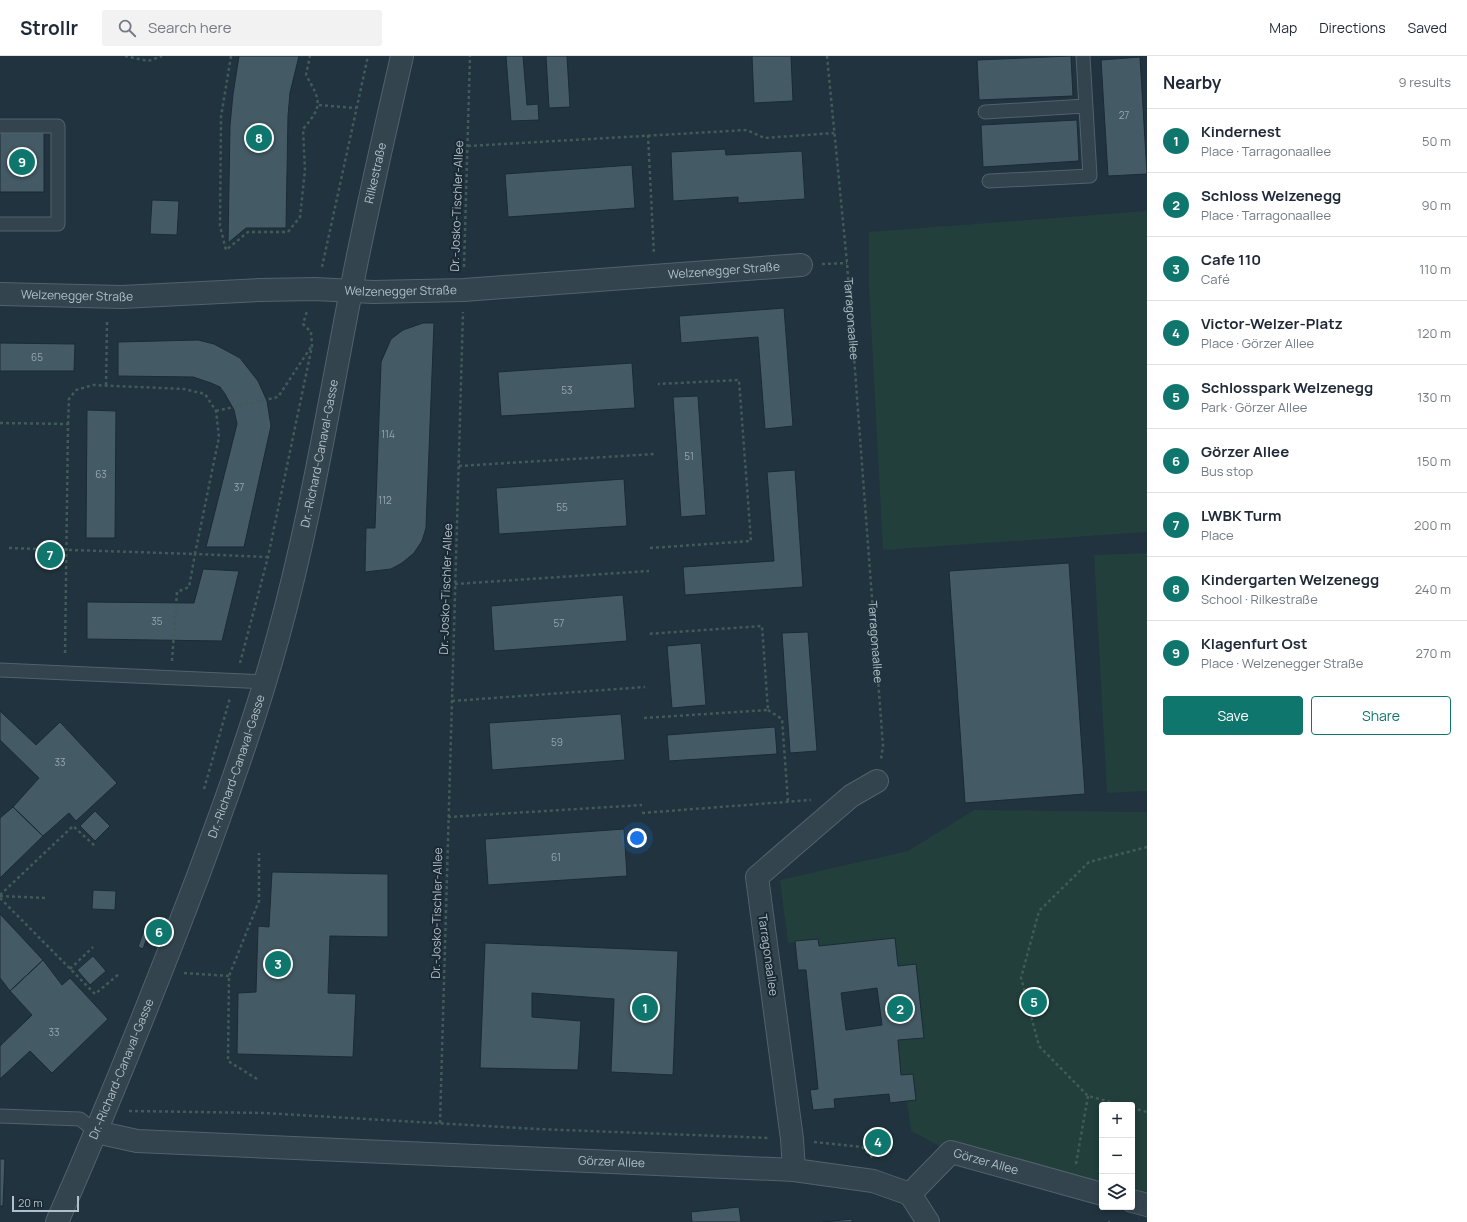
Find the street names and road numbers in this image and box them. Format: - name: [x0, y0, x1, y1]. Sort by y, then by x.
- street label: Dr.-Josko-Tischler-Allee: [446, 140, 467, 272]
- street label: Rilkestraße: [360, 141, 390, 205]
- street label: Welzenegger Straße: [667, 258, 781, 283]
- street label: Tarragonaallee: [840, 277, 863, 361]
- street label: Welzenegger Straße: [344, 281, 457, 300]
- street label: Welzenegger Straße: [21, 286, 134, 305]
- street label: Dr.-Richard-Canaval-Gasse: [296, 378, 342, 529]
- street label: Dr.-Josko-Tischler-Allee: [435, 523, 456, 655]
- street label: Tarragonaallee: [864, 600, 887, 684]
- street label: Dr.-Richard-Canaval-Gasse: [204, 692, 269, 840]
- street label: Dr.-Josko-Tischler-Allee: [427, 847, 446, 979]
- street label: Tarragonaallee: [754, 913, 783, 997]
- street label: Dr.-Richard-Canaval-Gasse: [85, 996, 157, 1142]
- street label: Görzer Allee: [952, 1144, 1021, 1178]
- street label: Görzer Allee: [578, 1151, 645, 1171]

